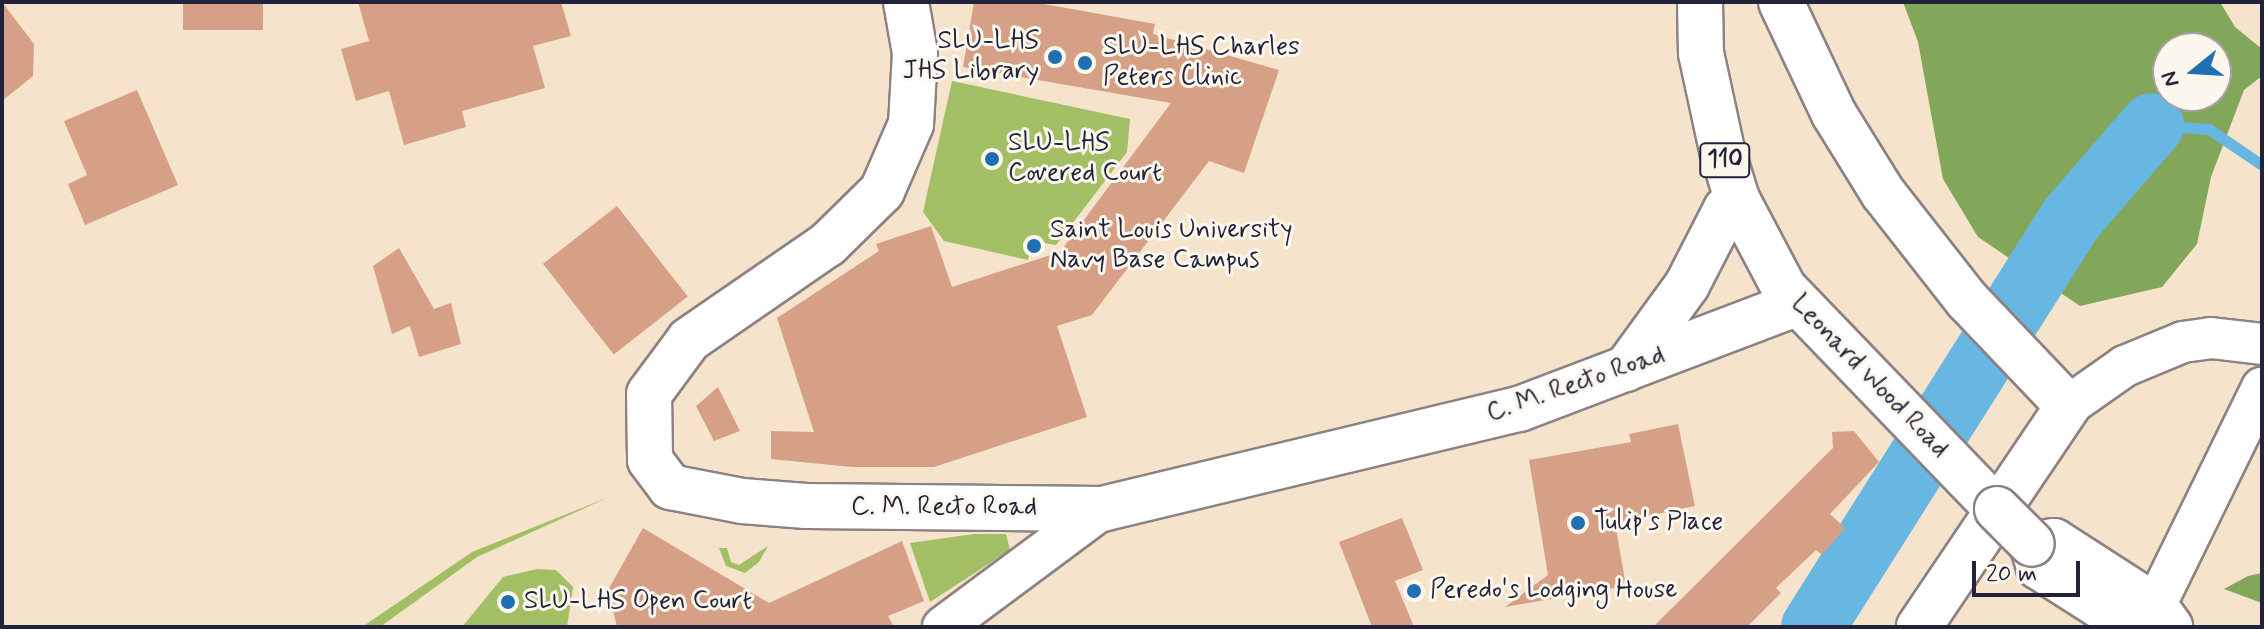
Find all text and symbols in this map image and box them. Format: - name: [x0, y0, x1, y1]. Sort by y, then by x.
- place label: SLU-LHS JHS Library: [902, 26, 1039, 88]
- place label: SLU-LHS Charles Peters Clinic: [1103, 32, 1300, 94]
- north arrow: [2152, 32, 2232, 112]
- marker: SLU-LHS JHS Library: [1046, 48, 1064, 66]
- marker: SLU-LHS Charles Peters Clinic: [1074, 52, 1096, 74]
- text: N: [2155, 68, 2187, 90]
- place label: SLU-LHS Covered Court: [1008, 128, 1165, 190]
- road number: 110: [1699, 140, 1751, 180]
- marker: SLU-LHS Covered Court: [983, 150, 1001, 168]
- place label: Saint Louis University Navy Base Campus: [1050, 215, 1292, 276]
- marker: Saint Louis University Navy Base Campus: [1025, 237, 1043, 255]
- street label: Leonard Wood Road: [1783, 288, 1955, 466]
- street label: C. M. Recto Road: [1484, 340, 1668, 430]
- street label: C. M. Recto Road: [852, 492, 1036, 524]
- place label: Tulip's Place: [1594, 507, 1724, 539]
- marker: Tulip's Place: [1569, 514, 1587, 532]
- scale bar: [1976, 545, 2084, 595]
- text: 20 m: [1986, 559, 2037, 590]
- place label: Peredo's Lodging House: [1430, 575, 1680, 607]
- marker: Peredo's Lodging House: [1405, 582, 1423, 600]
- place label: SLU-LHS Open Court: [524, 586, 755, 618]
- marker: SLU-LHS Open Court: [499, 593, 517, 611]

